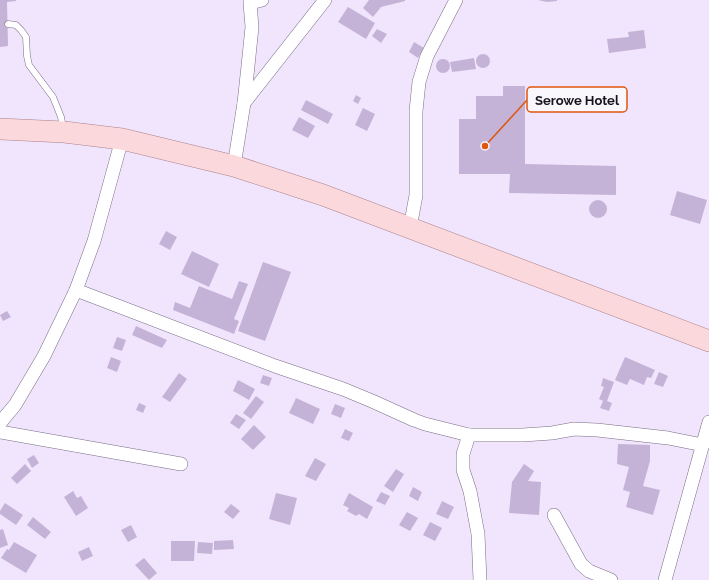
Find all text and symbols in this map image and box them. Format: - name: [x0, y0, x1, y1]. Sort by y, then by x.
- callout: Serowe Hotel: [527, 87, 627, 112]
- text: Serowe Hotel: [535, 93, 620, 108]

